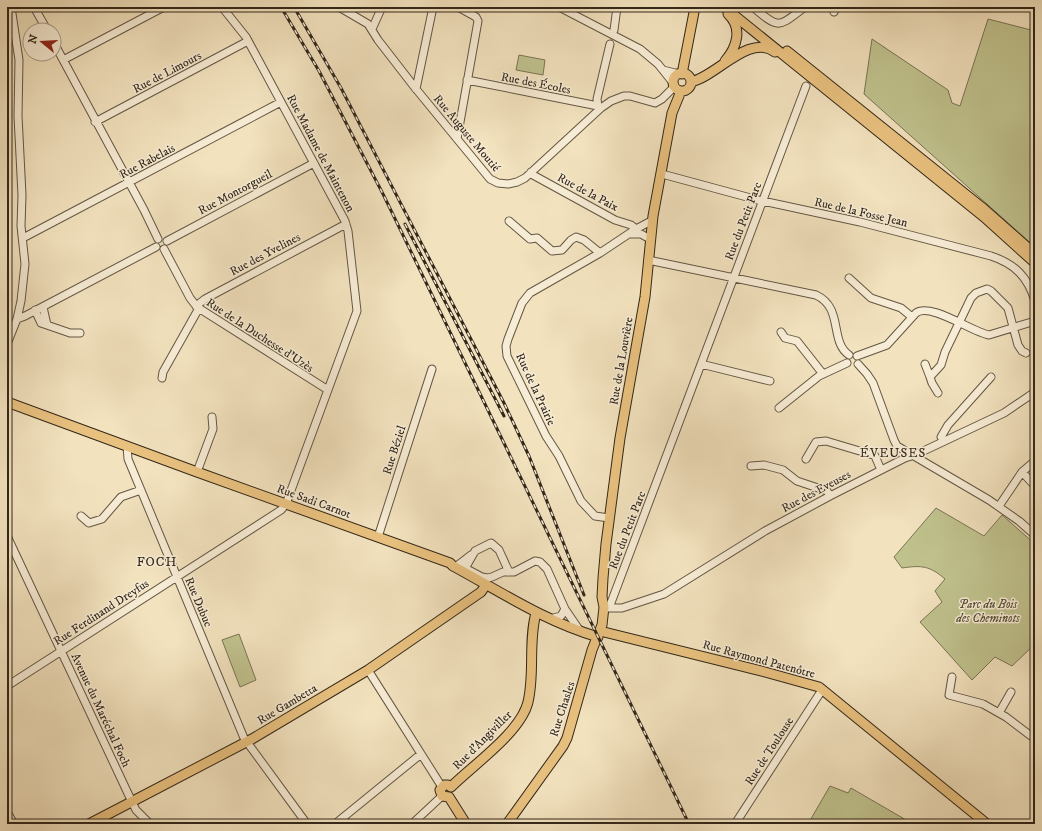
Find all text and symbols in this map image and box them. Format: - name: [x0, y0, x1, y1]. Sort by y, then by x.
- north arrow: [22, 22, 62, 62]
- text: N: [25, 33, 41, 46]
- street label: Rue de Limours: [130, 48, 204, 97]
- street label: Rue des Écoles: [500, 69, 572, 98]
- street label: Rue Madame de Maintenon: [283, 92, 358, 215]
- street label: Rue Auguste Moutié: [430, 92, 503, 175]
- street label: Rue Rabelais: [117, 141, 178, 182]
- street label: Rue Montorgueil: [196, 166, 275, 218]
- street label: Rue de la Paix: [555, 170, 621, 215]
- street label: Rue du Petit Parc: [722, 180, 765, 262]
- street label: Rue de la Fosse Jean: [813, 194, 910, 231]
- street label: Rue des Yvelines: [227, 230, 303, 279]
- street label: Rue de la Duchesse d'Uzès: [203, 295, 316, 376]
- street label: Rue de la Louvière: [606, 316, 637, 406]
- street label: Rue de la Prairie: [512, 351, 559, 428]
- street label: Rue Béziel: [380, 423, 410, 477]
- district label: ÉVEUSES: [860, 445, 926, 461]
- street label: Rue des Eveuses: [779, 467, 853, 516]
- street label: Rue Sadi Carnot: [275, 481, 353, 522]
- street label: Rue du Petit Parc: [606, 489, 649, 571]
- district label: FOCH: [137, 554, 177, 570]
- street label: Rue Dubuc: [181, 575, 216, 629]
- street label: Rue Ferdinand Dreyfus: [51, 576, 152, 649]
- park label: Parc du Bois des Cheminots: [955, 597, 1020, 626]
- street label: Rue Raymond Patenôtre: [701, 637, 817, 682]
- street label: Avenue du Maréchal Foch: [68, 651, 134, 770]
- street label: Rue Gambetta: [255, 680, 321, 728]
- street label: Rue Chasles: [546, 680, 578, 739]
- street label: Rue d'Angiviller: [450, 707, 516, 773]
- street label: Rue de Toulouse: [742, 714, 797, 788]

